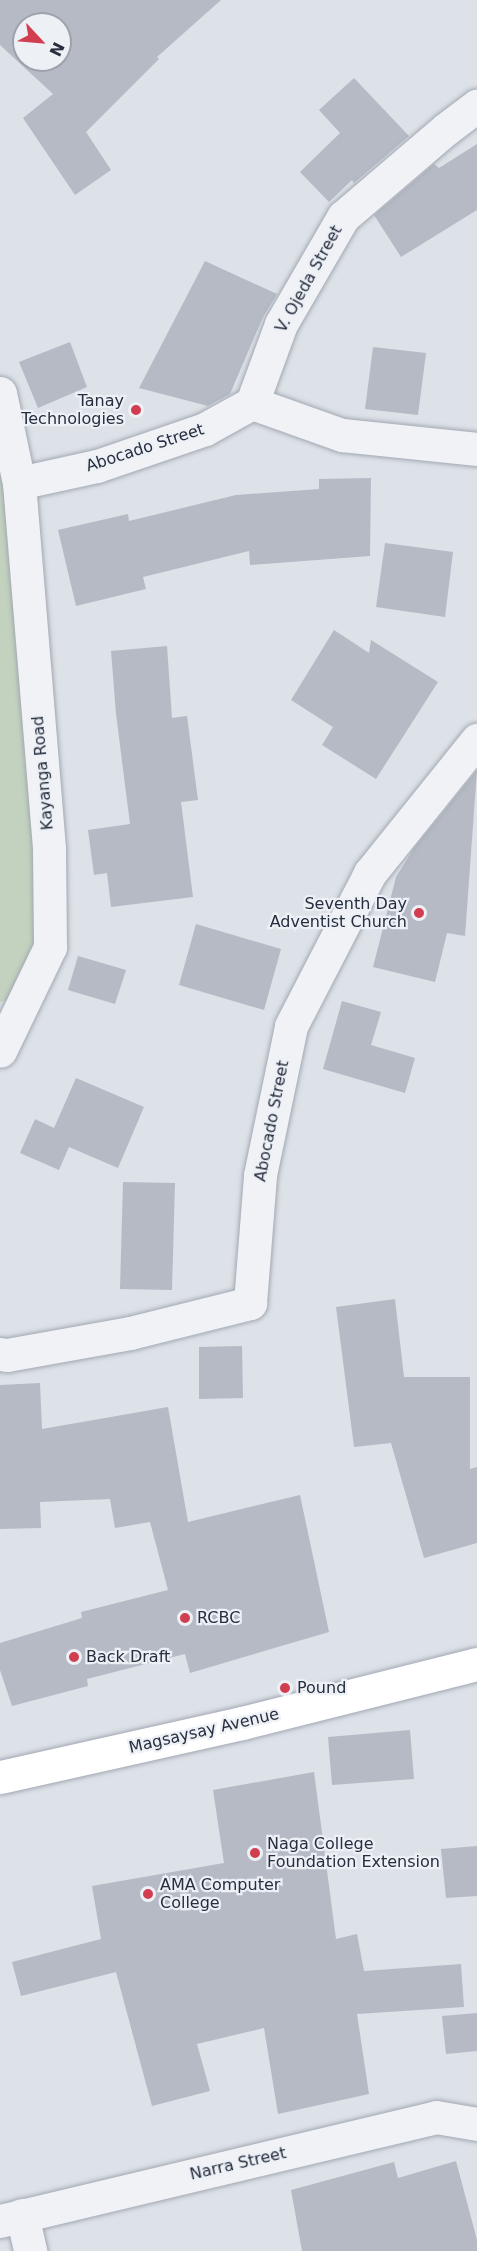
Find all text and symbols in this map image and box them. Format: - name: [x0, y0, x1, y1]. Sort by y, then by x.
- north arrow: [12, 12, 72, 72]
- text: N: [45, 39, 68, 59]
- street label: V. Ojeda Street: [272, 222, 346, 336]
- place label: Tanay Technologies: [21, 391, 124, 429]
- marker: Tanay Technologies: [129, 403, 143, 417]
- street label: Abocado Street: [83, 420, 207, 476]
- street label: Kayanga Road: [28, 715, 58, 831]
- place label: Seventh Day Adventist Church: [270, 894, 407, 932]
- marker: Seventh Day Adventist Church: [412, 906, 426, 920]
- street label: Abocado Street: [251, 1059, 293, 1183]
- place label: RCBC: [197, 1608, 240, 1628]
- marker: RCBC: [178, 1611, 192, 1625]
- place label: Back Draft: [86, 1647, 170, 1667]
- marker: Back Draft: [67, 1650, 81, 1664]
- place label: Pound: [297, 1678, 346, 1698]
- marker: Pound: [278, 1681, 292, 1695]
- street label: Magsaysay Avenue: [127, 1704, 281, 1758]
- place label: Naga College Foundation Extension: [267, 1834, 440, 1872]
- marker: Naga College Foundation Extension: [248, 1846, 262, 1860]
- place label: AMA Computer College: [160, 1875, 280, 1913]
- marker: AMA Computer College: [141, 1887, 155, 1901]
- street label: Narra Street: [188, 2144, 288, 2184]

